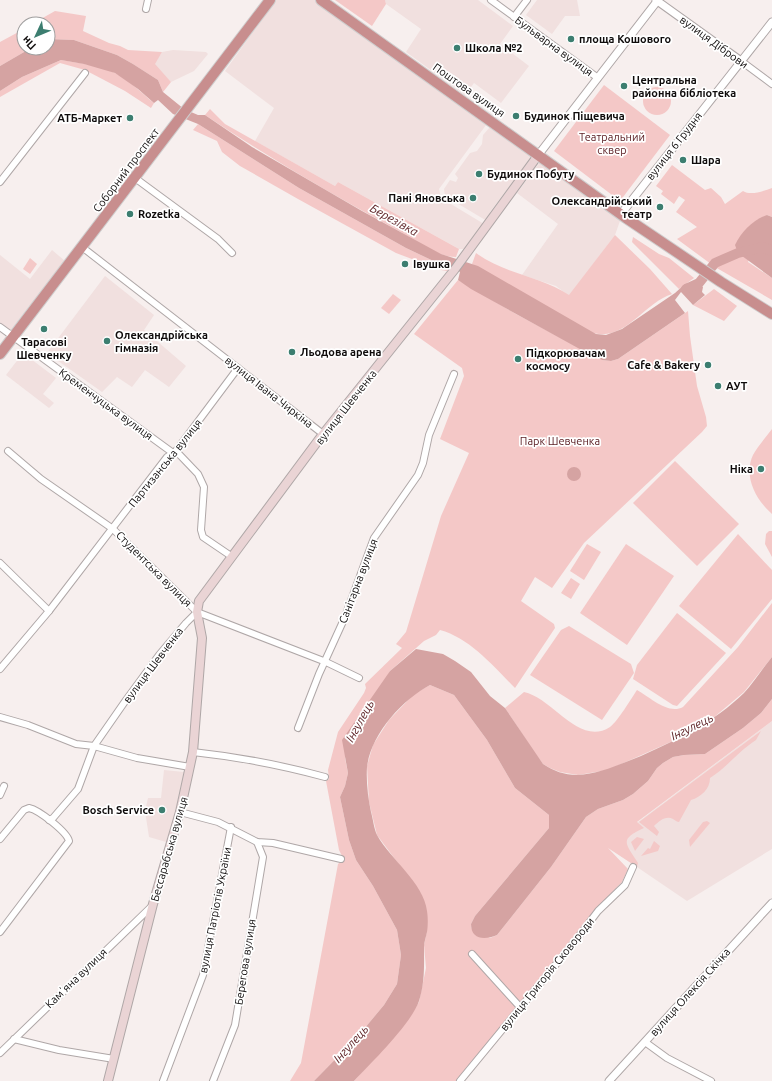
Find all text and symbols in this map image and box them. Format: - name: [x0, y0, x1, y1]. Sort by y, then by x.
- street label: вулиця Діброви: [678, 13, 750, 71]
- street label: Бульварна вулиця: [513, 14, 595, 78]
- north arrow: [16, 16, 56, 56]
- place label: площа Кошового: [579, 33, 672, 45]
- text: Пн: [19, 34, 38, 52]
- marker: площа Кошового: [566, 34, 576, 44]
- place label: Школа №2: [465, 42, 522, 54]
- marker: Школа №2: [452, 43, 462, 53]
- street label: Поштова вулиця: [431, 61, 507, 119]
- place label: Центральна районна бібліотека: [632, 74, 736, 99]
- marker: Центральна районна бібліотека: [619, 81, 629, 91]
- place label: Будинок Піщевича: [524, 110, 625, 122]
- street label: вулиця 6 Грудня: [644, 110, 704, 182]
- marker: Будинок Піщевича: [511, 111, 521, 121]
- place label: АТБ-Маркет: [57, 112, 122, 124]
- marker: АТБ-Маркет: [125, 113, 135, 123]
- street label: Соборний проспект: [91, 126, 161, 214]
- park label: Театральний сквер: [579, 131, 645, 156]
- place label: Шара: [691, 154, 721, 166]
- marker: Шара: [678, 155, 688, 165]
- place label: Будинок Побуту: [487, 168, 574, 180]
- marker: Будинок Побуту: [474, 169, 484, 179]
- place label: Пані Яновська: [388, 192, 465, 204]
- marker: Пані Яновська: [468, 193, 478, 203]
- place label: Олександрійський театр: [552, 195, 652, 220]
- water label: Березівка: [368, 201, 421, 238]
- marker: Олександрійський театр: [655, 202, 665, 212]
- place label: Rozetka: [138, 208, 180, 220]
- marker: Rozetka: [125, 209, 135, 219]
- place label: Івушка: [413, 258, 450, 270]
- marker: Івушка: [400, 259, 410, 269]
- marker: Тарасові Шевченку: [39, 324, 49, 334]
- place label: Олександрійська гімназія: [115, 329, 208, 354]
- place label: Тарасові Шевченку: [16, 336, 72, 361]
- marker: Олександрійська гімназія: [102, 336, 112, 346]
- place label: Льодова арена: [300, 346, 381, 358]
- marker: Льодова арена: [287, 347, 297, 357]
- place label: Підкорювачам космосу: [526, 347, 605, 372]
- street label: вулиця Івана Чиркіна: [223, 354, 315, 430]
- marker: Підкорювачам космосу: [513, 354, 523, 364]
- place label: Cafe & Bakery: [627, 359, 700, 371]
- marker: Cafe & Bakery: [703, 360, 713, 370]
- street label: Кременчуцька вулиця: [57, 366, 155, 442]
- street label: вулиця Шевченка: [313, 367, 379, 447]
- place label: АУТ: [726, 380, 748, 392]
- marker: АУТ: [713, 381, 723, 391]
- street label: Партизанська вулиця: [126, 417, 204, 509]
- park label: Парк Шевченка: [520, 435, 600, 447]
- place label: Ніка: [730, 463, 753, 475]
- marker: Ніка: [756, 464, 766, 474]
- street label: Студентська вулиця: [114, 529, 194, 609]
- street label: Санітарна вулиця: [336, 537, 380, 625]
- street label: вулиця Шевченка: [121, 625, 185, 705]
- water label: Інгулець: [343, 698, 376, 744]
- water label: Інгулець: [668, 711, 715, 742]
- street label: Бессарабська вулиця: [148, 795, 190, 903]
- place label: Bosch Service: [83, 804, 154, 816]
- marker: Bosch Service: [157, 805, 167, 815]
- street label: вулиця Патріотів України: [197, 846, 233, 974]
- street label: вулиця Григорія Сковороди: [498, 915, 596, 1033]
- street label: Берегова вулиця: [232, 918, 258, 1006]
- street label: Камʼяна вулиця: [43, 946, 109, 1010]
- street label: вулиця Олексія Скічка: [647, 946, 733, 1038]
- water label: Інгулець: [331, 1022, 371, 1065]

